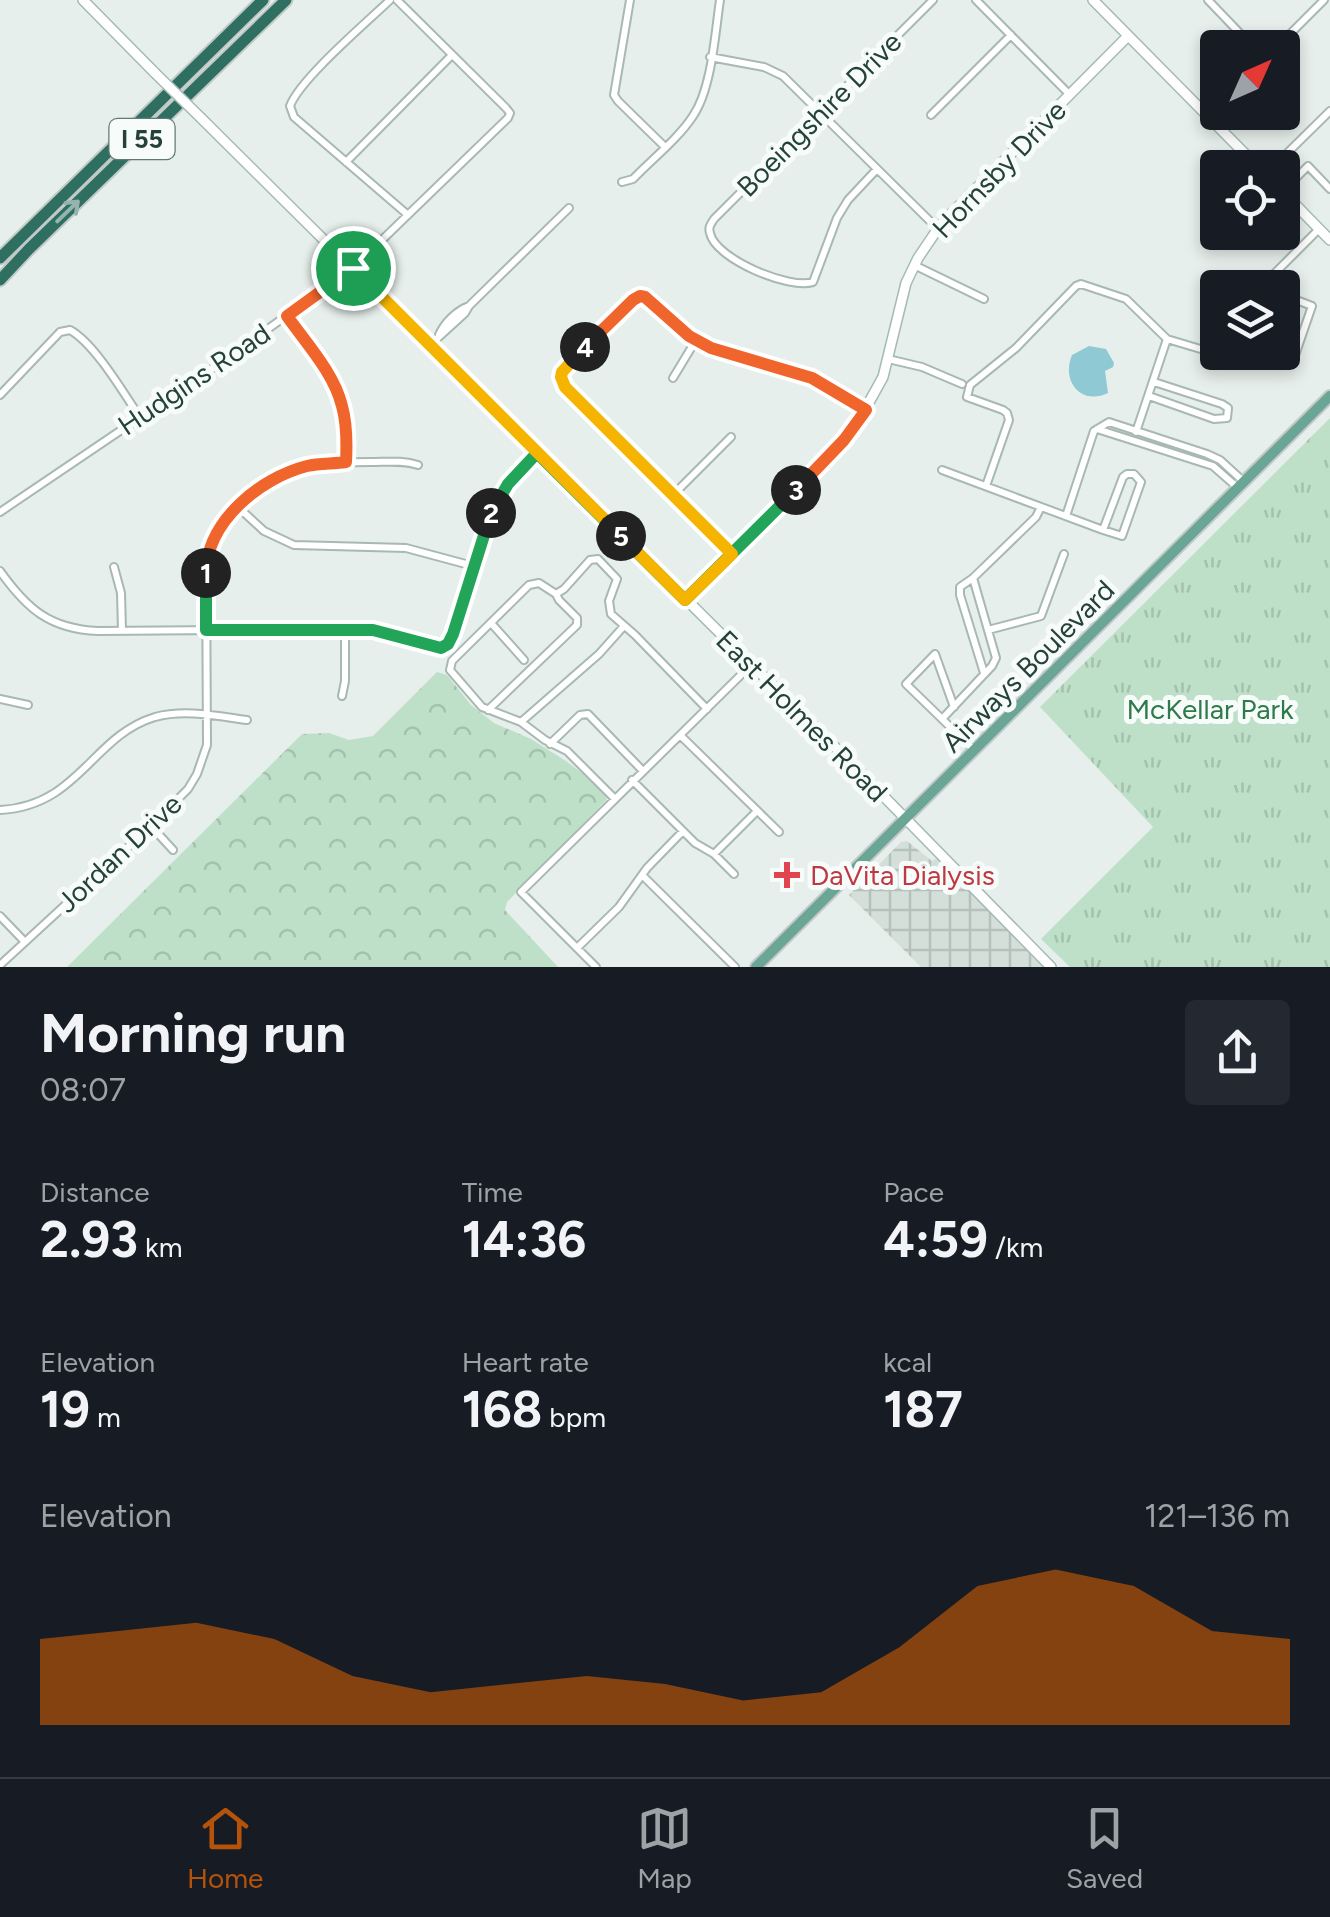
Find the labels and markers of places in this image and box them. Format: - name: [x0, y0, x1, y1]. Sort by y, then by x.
- pin: [311, 226, 396, 311]
- pin: 4: [560, 322, 610, 372]
- pin: 3: [771, 465, 821, 515]
- pin: 2: [466, 488, 516, 538]
- pin: 5: [596, 511, 646, 561]
- pin: 1: [181, 548, 231, 598]
- place label: DaVita Dialysis: [810, 858, 995, 892]
- marker: DaVita Dialysis: [774, 862, 800, 888]

